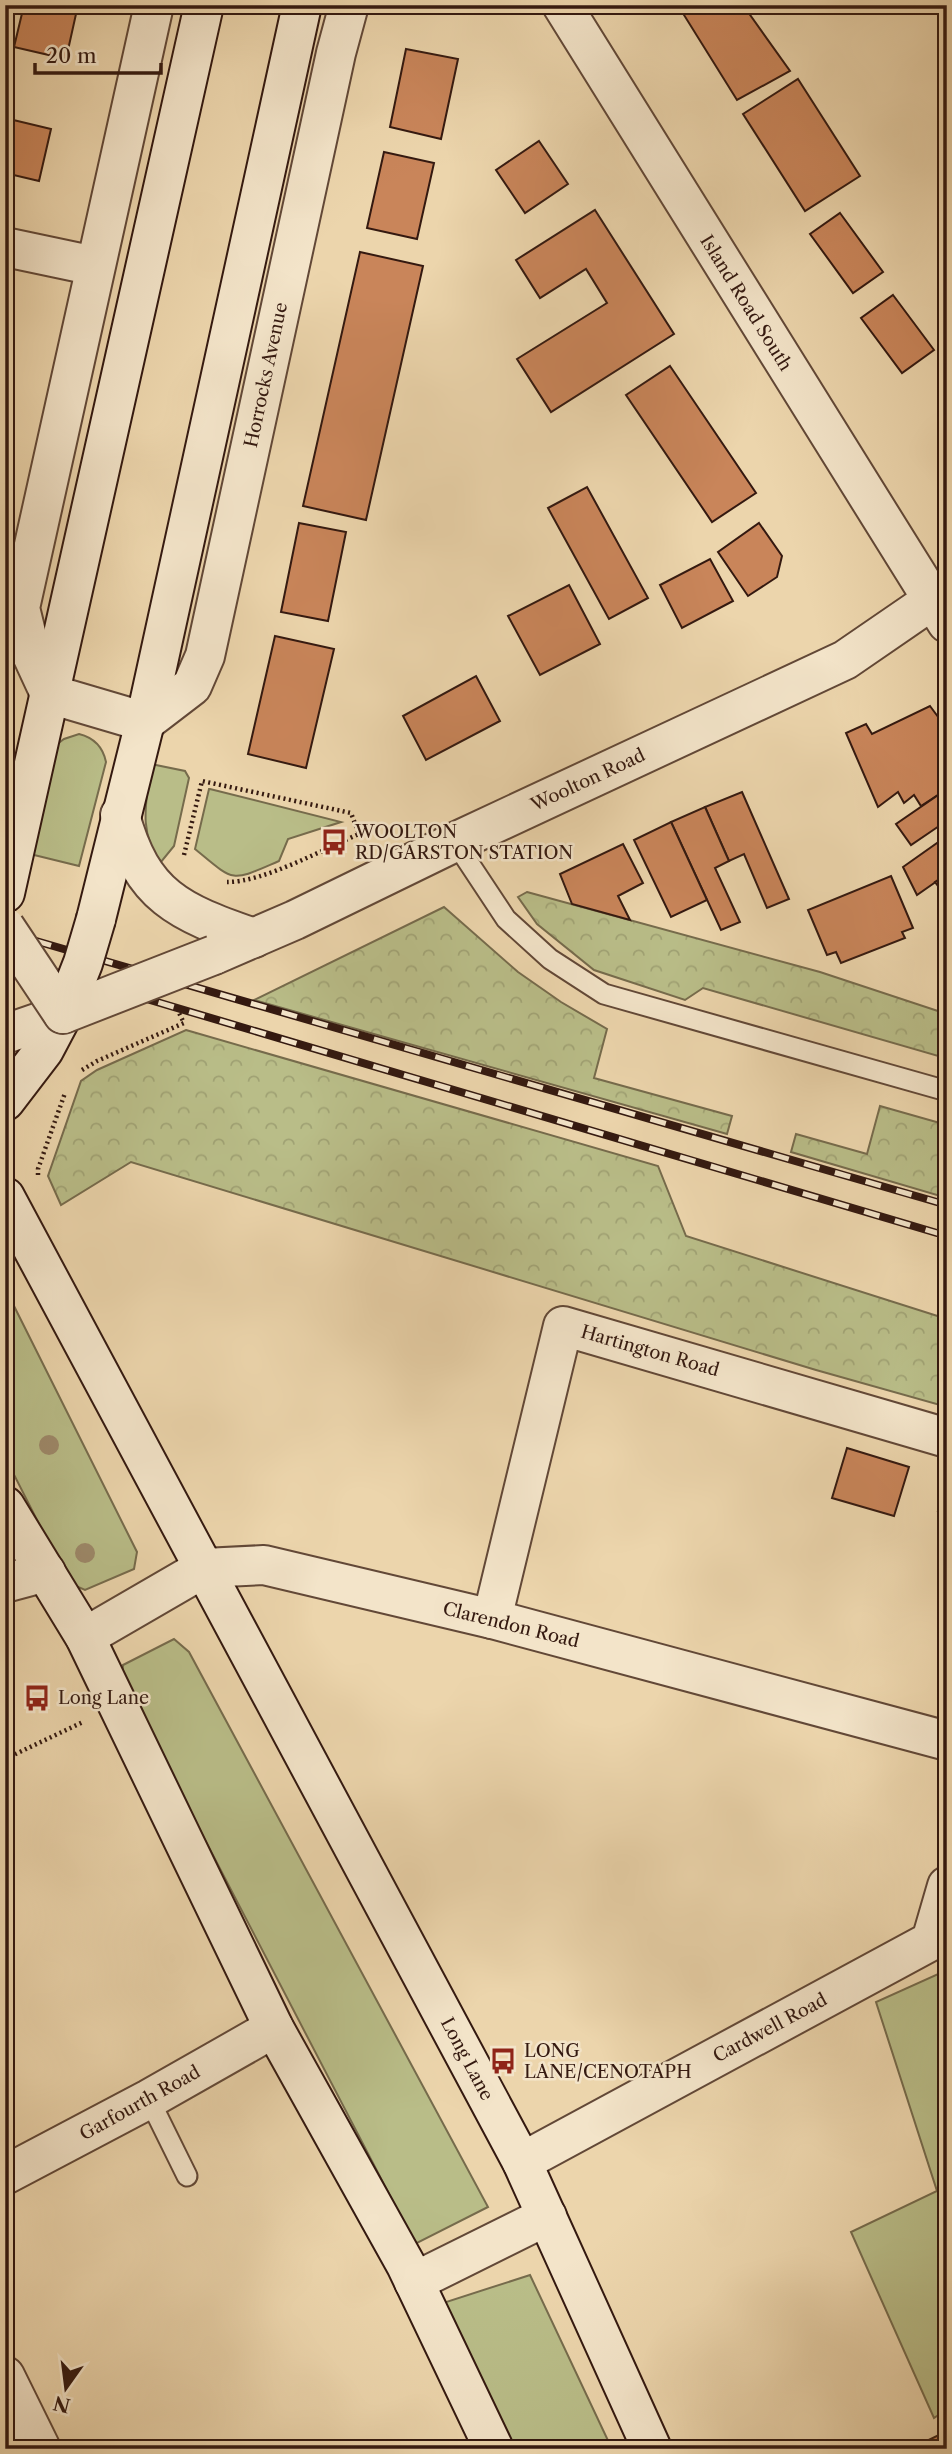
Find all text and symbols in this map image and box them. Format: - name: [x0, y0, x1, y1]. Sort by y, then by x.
- scale bar: [35, 32, 161, 76]
- text: 20 m: [46, 43, 97, 68]
- street label: Island Road South: [695, 231, 797, 375]
- street label: Horrocks Avenue: [240, 300, 292, 450]
- street label: Woolton Road: [526, 744, 649, 817]
- place label: WOOLTON RD/GARSTON STATION: [354, 821, 573, 864]
- bus stop icon: WOOLTON RD/GARSTON STATION: [319, 827, 349, 857]
- street label: Hartington Road: [578, 1321, 722, 1381]
- street label: Clarendon Road: [440, 1597, 582, 1653]
- bus stop icon: Long Lane: [22, 1683, 52, 1713]
- place label: Long Lane: [58, 1687, 149, 1709]
- street label: Cardwell Road: [709, 1989, 831, 2067]
- street label: Long Lane: [436, 2014, 498, 2104]
- place label: LONG LANE/CENOTAPH: [524, 2040, 692, 2083]
- bus stop icon: LONG LANE/CENOTAPH: [488, 2046, 518, 2076]
- street label: Garfourth Road: [76, 2061, 204, 2145]
- north arrow: [32, 2352, 102, 2422]
- text: N: [51, 2391, 73, 2417]

